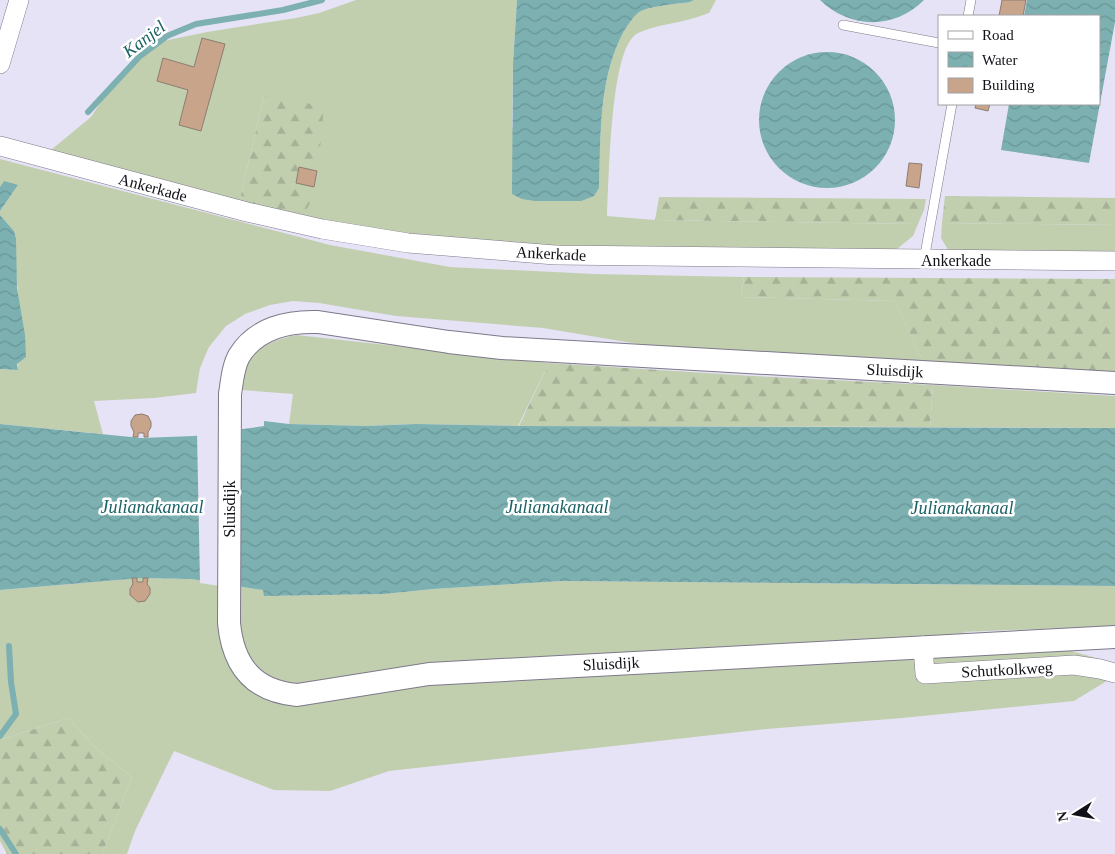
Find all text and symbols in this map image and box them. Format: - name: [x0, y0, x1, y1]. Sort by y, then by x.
- legend: [938, 15, 1100, 105]
- water label: Kanjel: [118, 17, 169, 62]
- text: Road: [982, 27, 1014, 43]
- text: Water: [982, 52, 1017, 68]
- text: Building: [982, 77, 1035, 93]
- street label: Ankerkade: [117, 170, 189, 205]
- street label: Ankerkade: [515, 243, 586, 264]
- street label: Ankerkade: [921, 252, 991, 269]
- street label: Sluisdijk: [866, 361, 924, 381]
- street label: Sluisdijk: [221, 481, 239, 537]
- water label: Julianakanaal: [101, 497, 203, 517]
- water label: Julianakanaal: [506, 497, 608, 517]
- water label: Julianakanaal: [911, 498, 1013, 518]
- street label: Sluisdijk: [582, 654, 640, 674]
- street label: Schutkolkweg: [961, 659, 1053, 681]
- north arrow: [1050, 789, 1100, 839]
- text: N: [1054, 810, 1071, 823]

